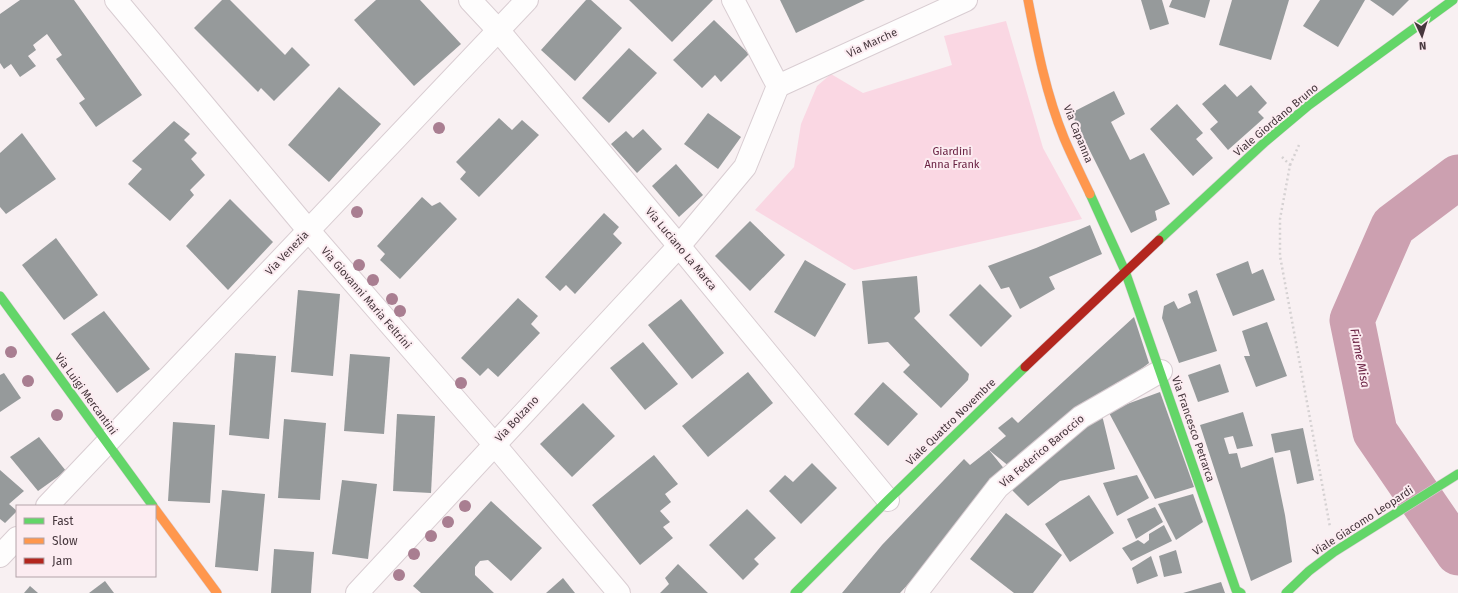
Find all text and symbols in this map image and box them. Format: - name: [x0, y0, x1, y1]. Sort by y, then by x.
- north arrow: [1402, 16, 1442, 56]
- street label: Via Marche: [845, 26, 899, 60]
- text: N: [1419, 39, 1427, 52]
- street label: Viale Giordano Bruno: [1231, 81, 1321, 159]
- street label: Via Capanna: [1060, 103, 1096, 165]
- park label: Giardini Anna Frank: [924, 145, 980, 171]
- street label: Via Luciano La Marca: [643, 205, 719, 293]
- street label: Via Venezia: [263, 228, 311, 278]
- street label: Via Giovanni Maria Feltrini: [318, 244, 414, 352]
- water label: Fiume Misa: [1347, 327, 1373, 389]
- street label: Via Luigi Mercantini: [52, 351, 120, 437]
- street label: Via Francesco Petrarca: [1169, 374, 1217, 484]
- street label: Viale Quattro Novembre: [904, 376, 998, 468]
- street label: Via Bolzano: [492, 393, 542, 445]
- street label: Via Federico Baroccio: [997, 412, 1087, 490]
- street label: Viale Giacomo Leopardi: [1310, 484, 1416, 558]
- legend: [16, 505, 156, 577]
- text: Fast: [52, 514, 74, 528]
- text: Slow: [52, 534, 78, 548]
- text: Jam: [52, 554, 72, 568]

